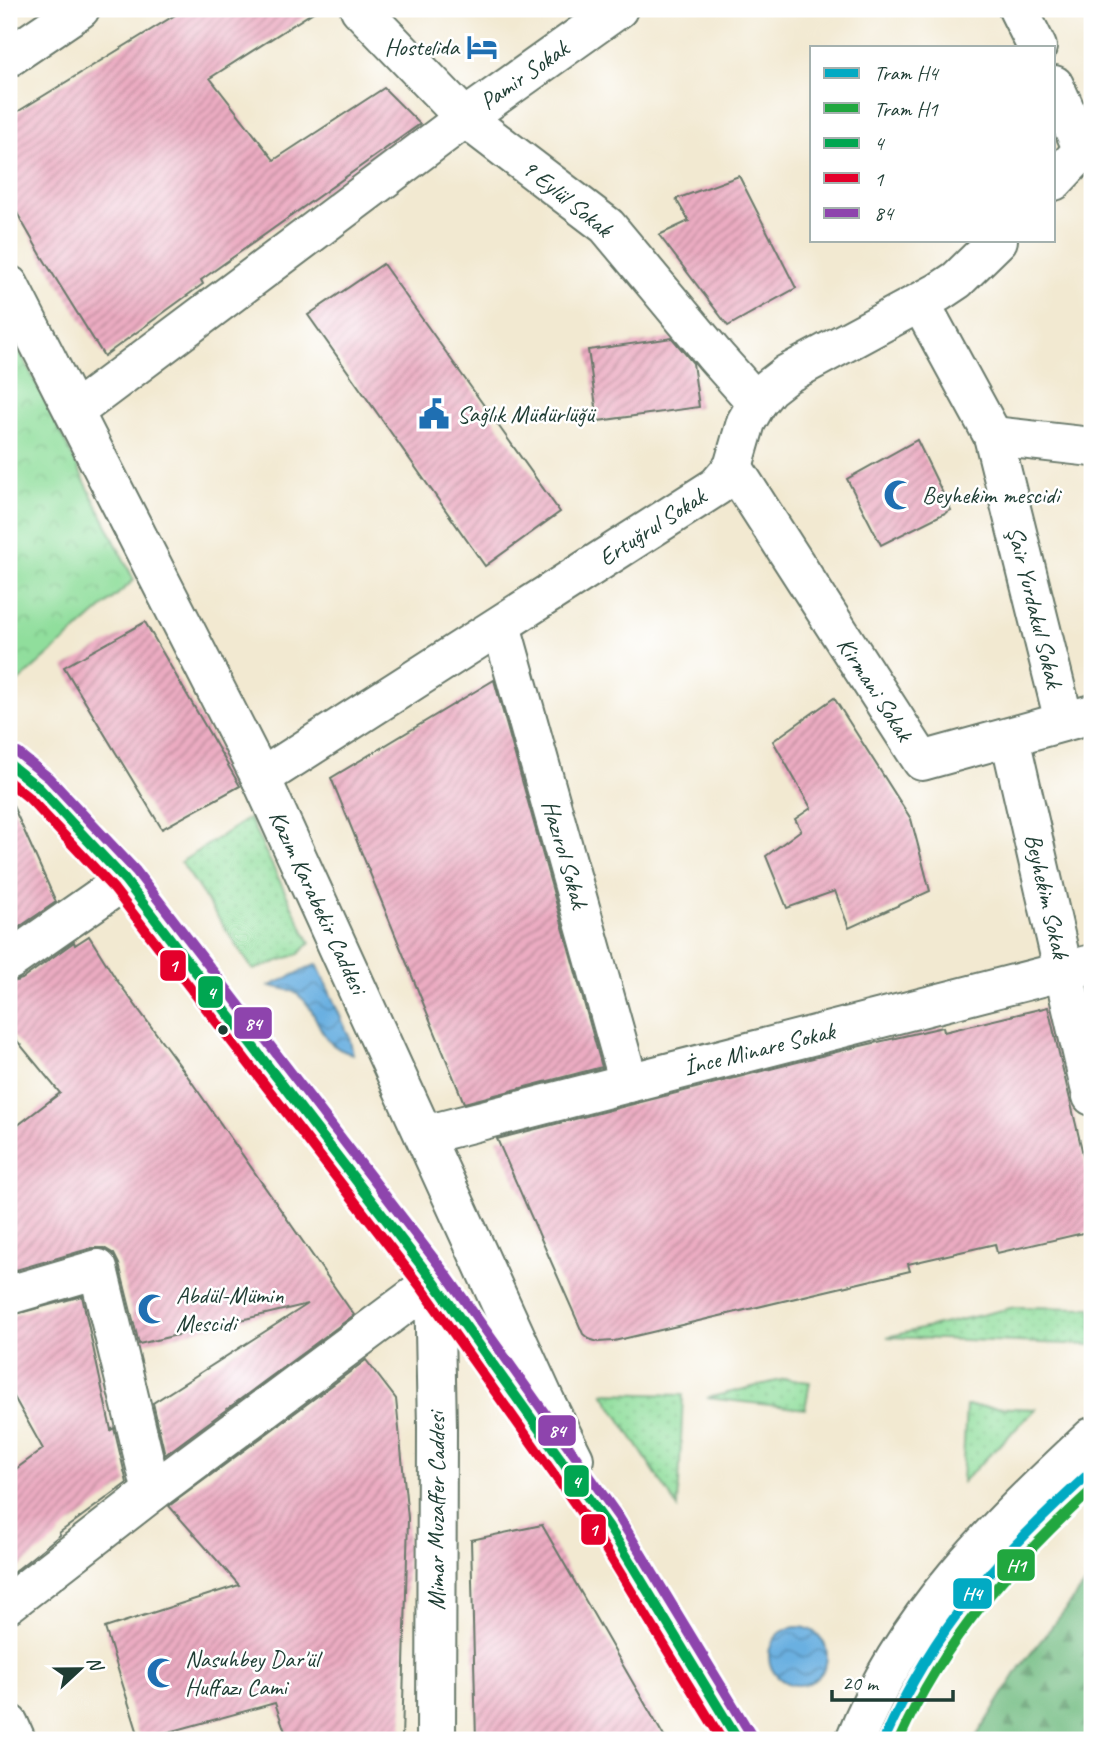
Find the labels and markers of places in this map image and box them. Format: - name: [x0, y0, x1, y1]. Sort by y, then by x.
- hotel icon: Hostelida: [465, 30, 499, 64]
- place label: Hostelida: [385, 32, 460, 62]
- public building icon: Sağlık Müdürlüğü: [417, 397, 451, 431]
- place label: Sağlık Müdürlüğü: [457, 399, 597, 429]
- mosque icon: Beyhekim mescidi: [882, 478, 916, 512]
- place label: Beyhekim mescidi: [922, 480, 1063, 510]
- unlabelled marker: [216, 1023, 230, 1037]
- place label: Abdül-Mümin Mescidi: [176, 1280, 284, 1338]
- mosque icon: Abdül-Mümin Mescidi: [136, 1292, 170, 1326]
- place label: Nasuhbey Dar'ül Huffazı Cami: [185, 1644, 323, 1702]
- mosque icon: Nasuhbey Dar'ül Huffazı Cami: [145, 1656, 179, 1690]

